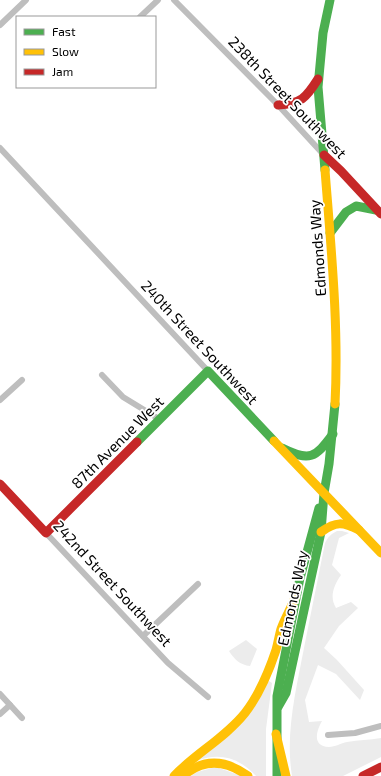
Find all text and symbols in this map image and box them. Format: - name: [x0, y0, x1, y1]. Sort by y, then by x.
- legend: [16, 16, 156, 88]
- text: Fast: [52, 24, 76, 38]
- street label: 238th Street Southwest: [225, 32, 351, 162]
- text: Slow: [52, 44, 79, 58]
- text: Jam: [52, 64, 73, 78]
- street label: Edmonds Way: [305, 199, 329, 297]
- street label: 240th Street Southwest: [138, 276, 262, 408]
- street label: 87th Avenue West: [67, 392, 167, 492]
- street label: 242nd Street Southwest: [50, 516, 176, 650]
- street label: Edmonds Way: [273, 549, 311, 647]

